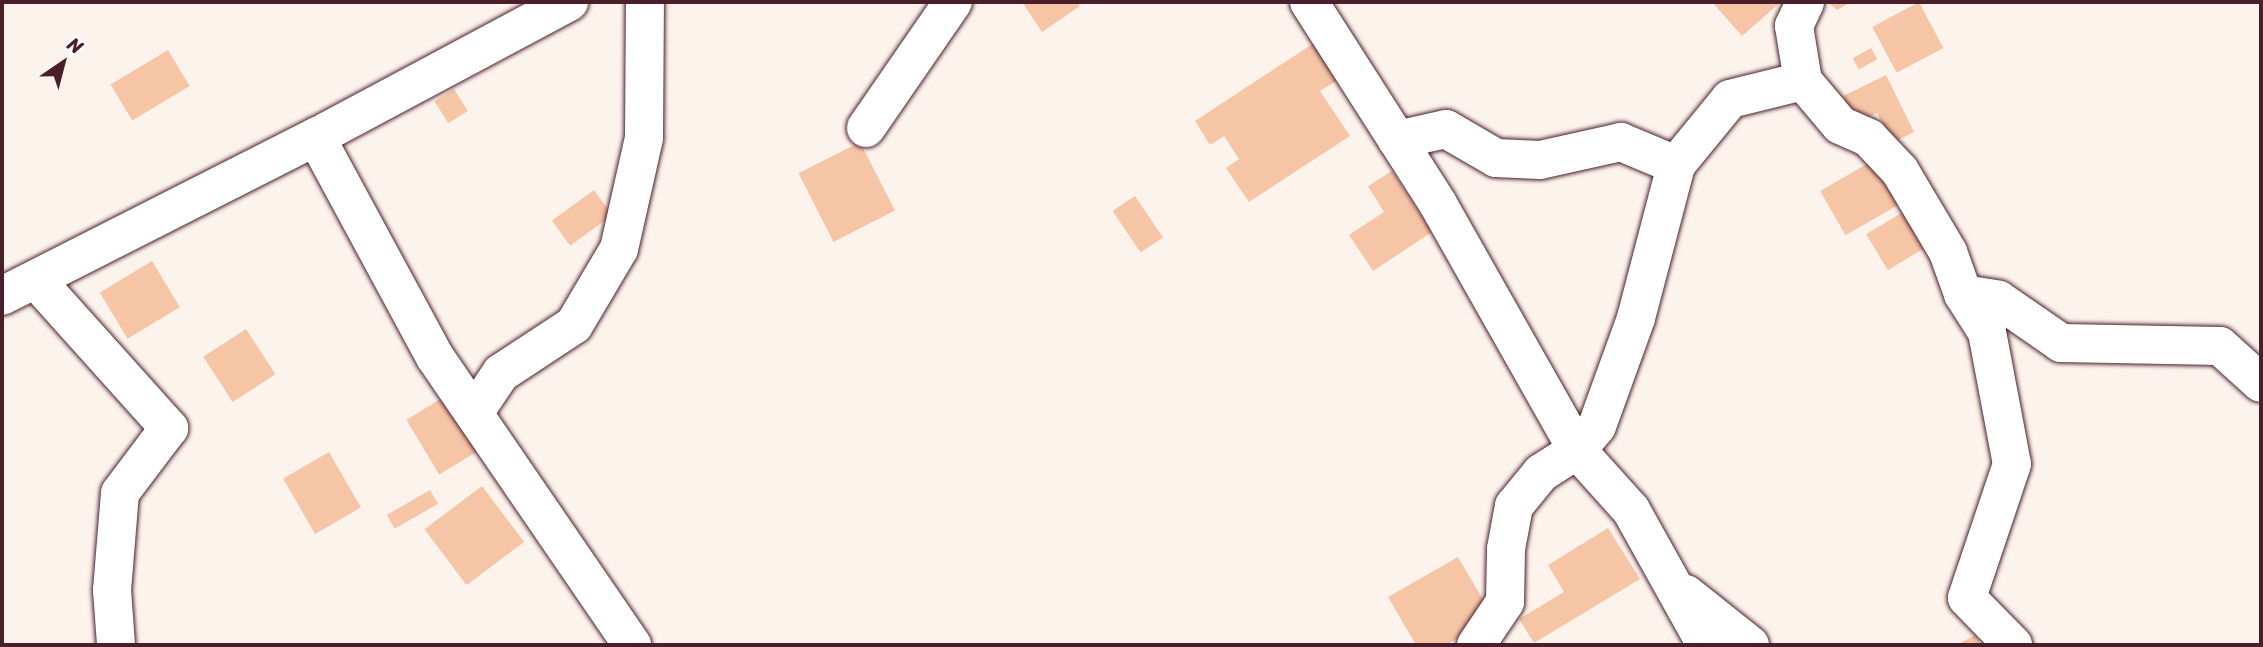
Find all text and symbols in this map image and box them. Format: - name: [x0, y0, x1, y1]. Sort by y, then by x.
- north arrow: [28, 28, 98, 98]
- text: N: [60, 28, 90, 63]

